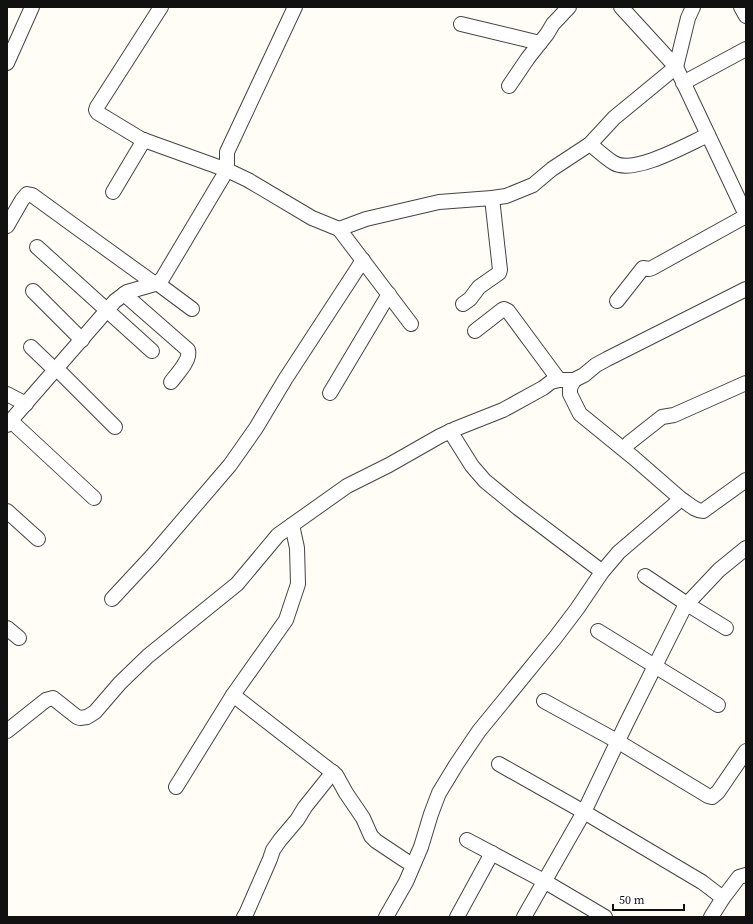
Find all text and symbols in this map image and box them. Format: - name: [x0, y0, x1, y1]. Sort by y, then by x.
- scale bar: [613, 886, 684, 912]
- text: 50 m: [619, 892, 645, 908]

